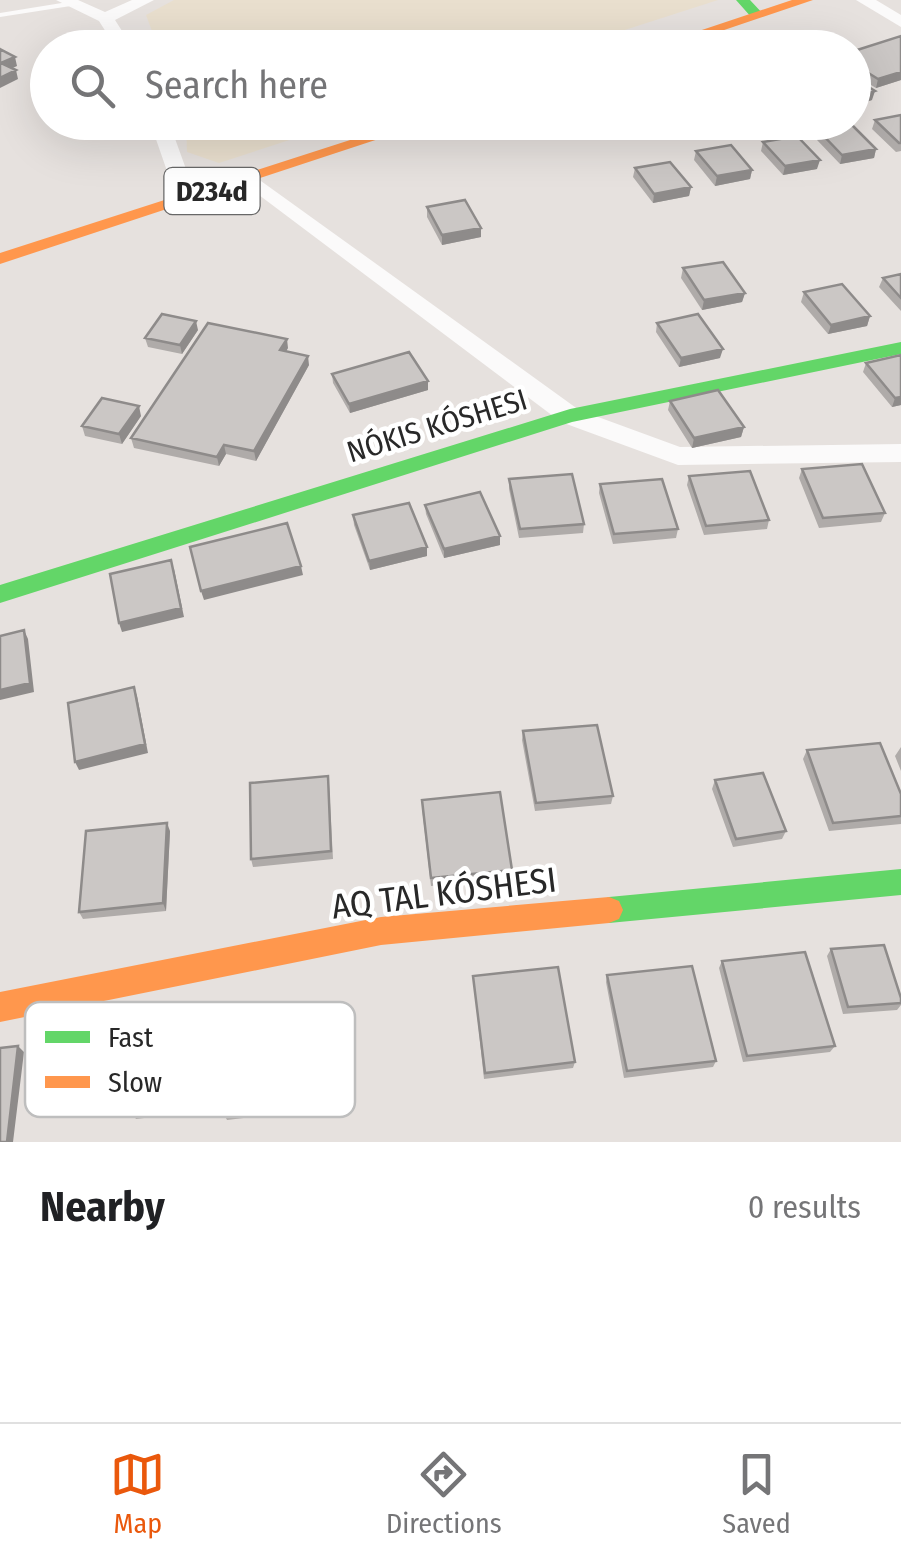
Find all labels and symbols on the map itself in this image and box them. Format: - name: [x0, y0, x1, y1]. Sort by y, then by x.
- road number: D234d: [164, 168, 260, 214]
- street label: NÓKIS KÓSHESI: [343, 382, 531, 470]
- street label: AQ TAL KÓSHESI: [329, 858, 559, 928]
- legend: [25, 1002, 355, 1117]
- text: Fast: [108, 1021, 154, 1054]
- text: Slow: [108, 1066, 162, 1099]

